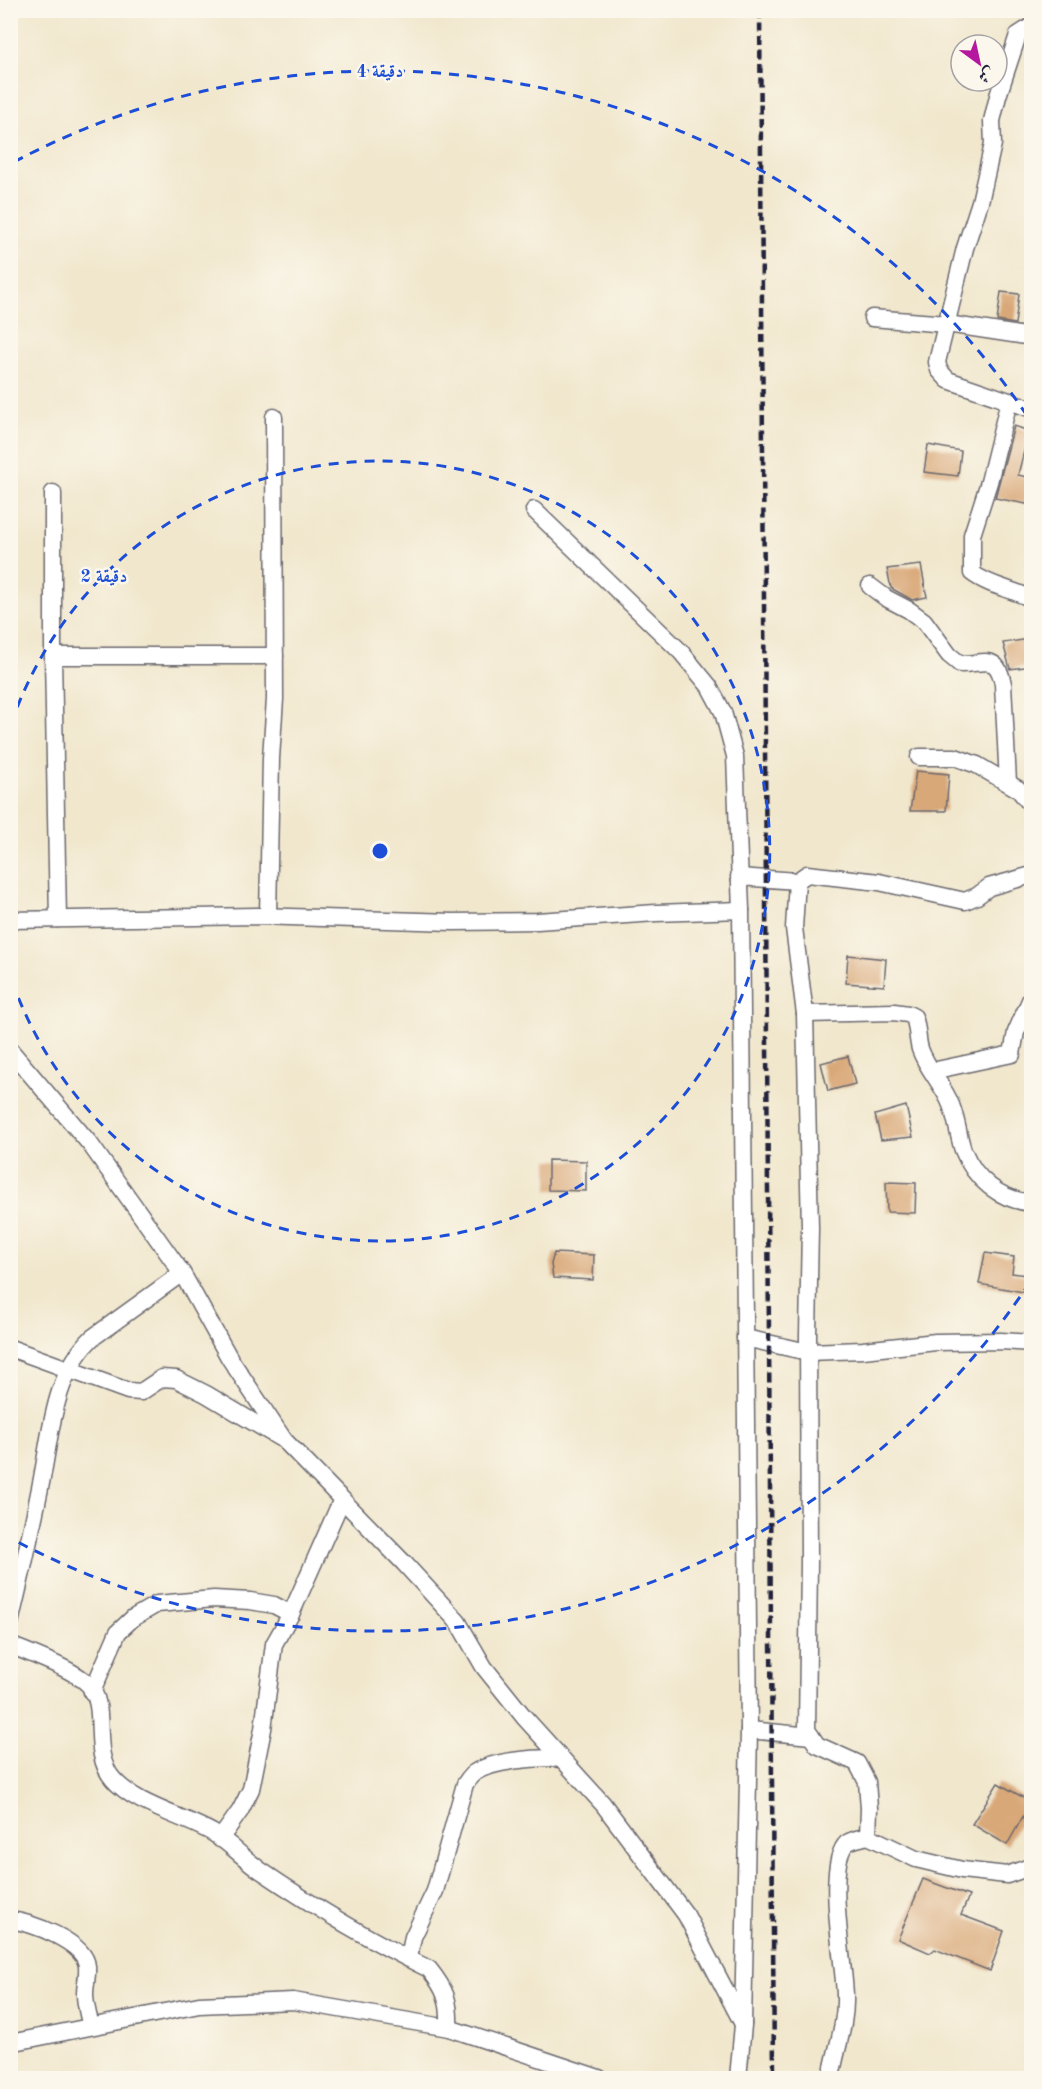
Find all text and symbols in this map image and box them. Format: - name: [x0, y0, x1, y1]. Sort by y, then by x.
- north arrow: [949, 33, 1009, 93]
- text: 4 دقيقة: [357, 63, 403, 81]
- text: ش: [975, 63, 997, 85]
- text: 2 دقيقة: [81, 568, 127, 586]
- centre of rings: [370, 841, 390, 861]

